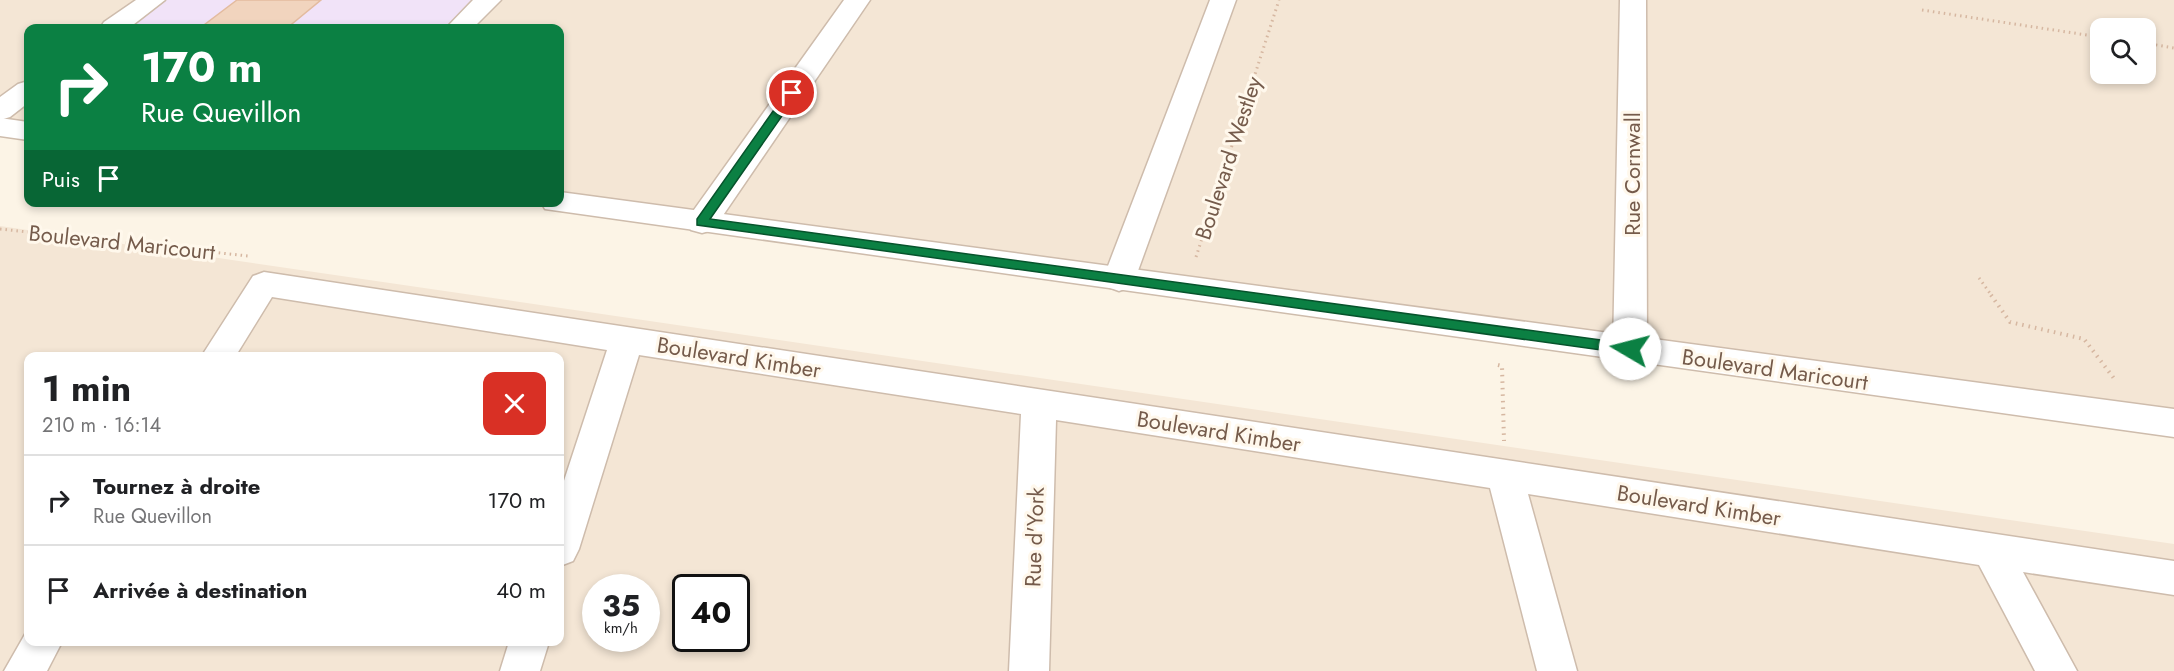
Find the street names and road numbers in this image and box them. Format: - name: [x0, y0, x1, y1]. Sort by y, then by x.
- street label: Boulevard Westley: [1187, 72, 1270, 244]
- street label: Rue Cornwall: [1616, 112, 1648, 236]
- street label: Boulevard Maricourt: [27, 216, 218, 268]
- street label: Boulevard Kimber: [655, 328, 824, 386]
- street label: Boulevard Maricourt: [1680, 340, 1871, 398]
- street label: Boulevard Kimber: [1135, 402, 1304, 460]
- street label: Boulevard Kimber: [1615, 476, 1784, 534]
- street label: Rue d'York: [1016, 486, 1052, 588]

